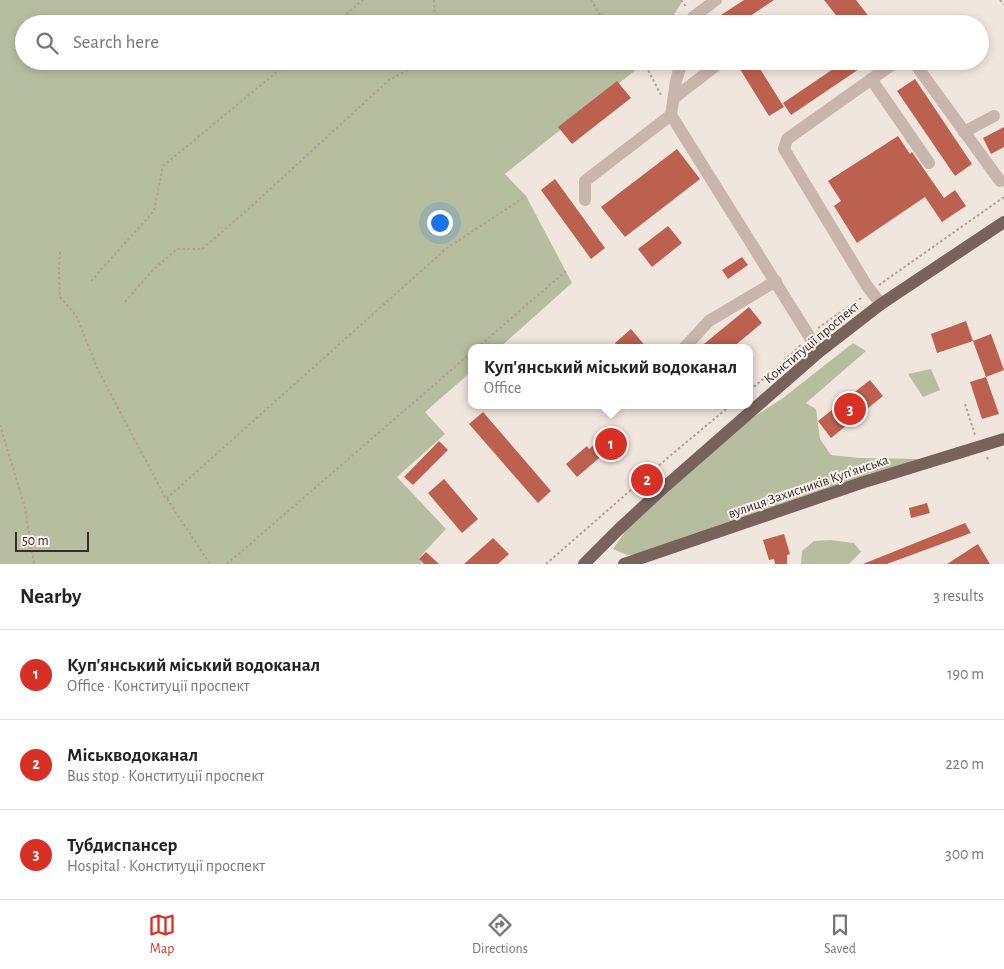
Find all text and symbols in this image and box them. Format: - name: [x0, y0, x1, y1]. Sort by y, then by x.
- search box: [15, 15, 989, 70]
- icon: search: [33, 29, 61, 57]
- text: Search here: [73, 33, 159, 52]
- your location: [427, 210, 453, 236]
- street label: Конституції проспект: [761, 298, 863, 386]
- popup: [468, 344, 753, 409]
- text: Куп'янський міський водоканал: [484, 358, 737, 377]
- text: Office: [484, 380, 521, 396]
- pin: 3: [834, 390, 866, 428]
- pin: 1: [595, 425, 627, 463]
- street label: вулиця Захисників Куп'янська: [726, 453, 891, 521]
- pin: 2: [631, 461, 663, 499]
- scale bar: [15, 529, 89, 552]
- text: 50 m: [22, 534, 49, 548]
- text: Nearby: [20, 586, 81, 607]
- text: 3 results: [933, 588, 984, 604]
- text: Куп'янський міський водоканал: [67, 656, 320, 675]
- text: 1: [33, 666, 39, 682]
- text: 190 m: [947, 666, 984, 682]
- text: Office · Конституції проспект: [67, 678, 250, 694]
- text: Міськводоканал: [67, 746, 198, 765]
- text: 2: [32, 756, 40, 772]
- text: 220 m: [946, 756, 984, 772]
- text: Bus stop · Конституції проспект: [67, 768, 264, 784]
- text: Тубдиспансер: [67, 836, 178, 855]
- text: 3: [33, 846, 39, 862]
- text: 300 m: [945, 846, 984, 862]
- text: Hospital · Конституції проспект: [67, 858, 265, 874]
- tab: Map: [148, 911, 176, 958]
- tab: Directions: [472, 911, 528, 958]
- tab: Saved: [824, 911, 856, 958]

